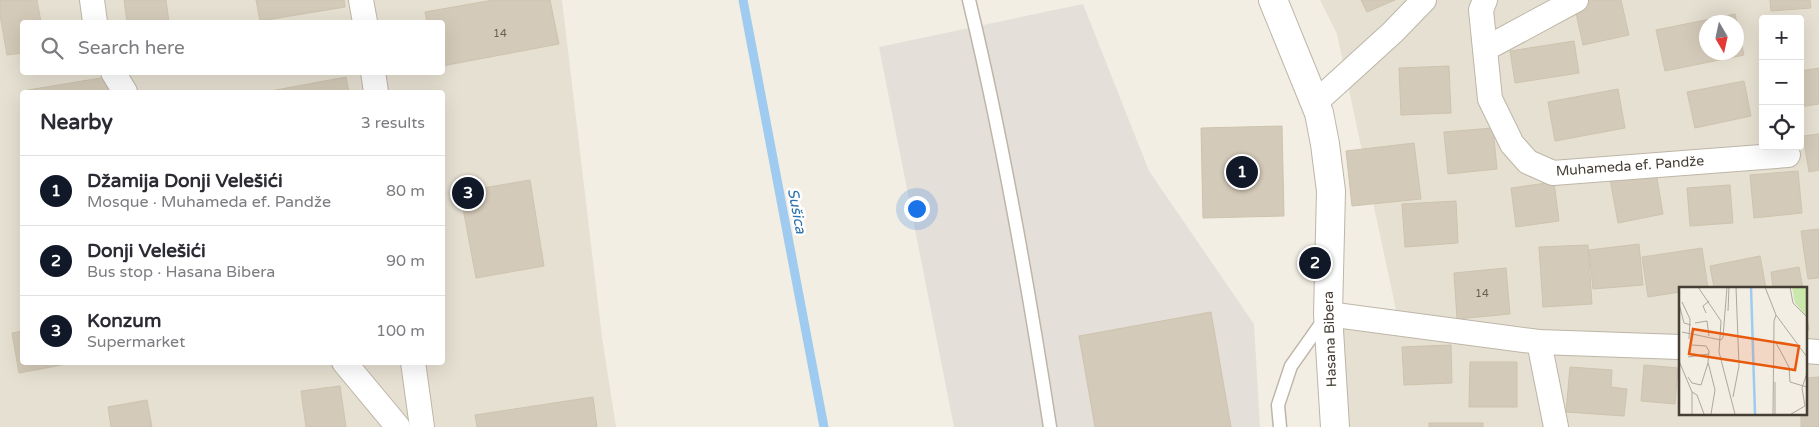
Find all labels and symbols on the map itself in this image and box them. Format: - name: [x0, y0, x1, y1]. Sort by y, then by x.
- north arrow: [1699, 15, 1744, 60]
- house number: 14: [493, 27, 507, 40]
- street label: Muhameda ef. Pandže: [1555, 152, 1705, 180]
- pin: 1: [1226, 153, 1258, 191]
- pin: 3: [452, 174, 484, 212]
- water label: Sušica: [784, 187, 810, 236]
- your location: [904, 196, 930, 222]
- pin: 2: [1299, 244, 1331, 282]
- house number: 14: [1475, 287, 1489, 300]
- inset map: [1679, 287, 1806, 414]
- street label: Hasana Bibera: [1320, 291, 1340, 387]

